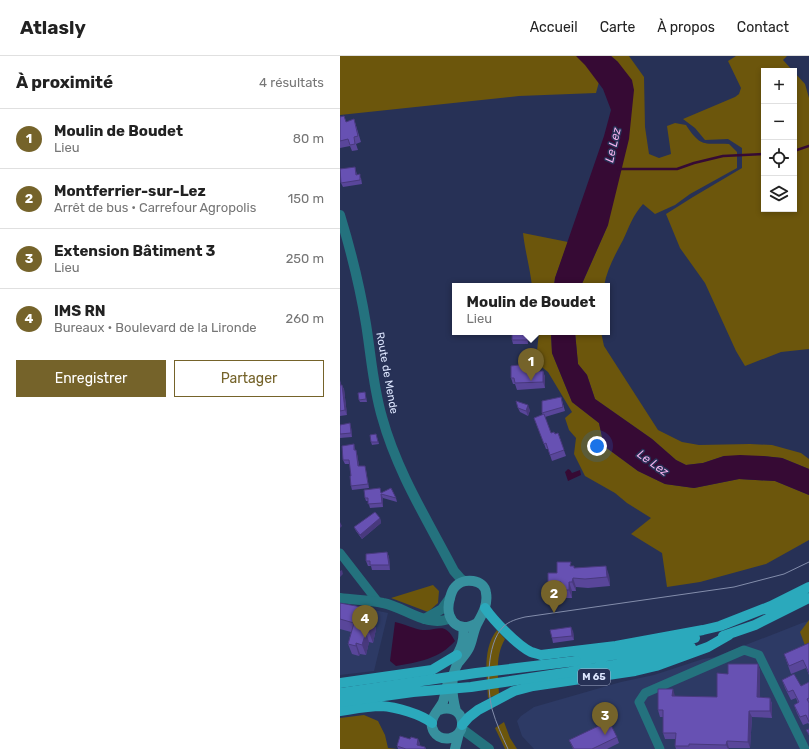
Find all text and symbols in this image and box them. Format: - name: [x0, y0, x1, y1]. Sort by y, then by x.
- text: Atlasly: [20, 16, 86, 39]
- text: Accueil: [530, 19, 578, 36]
- text: Carte: [600, 19, 635, 36]
- text: À propos: [657, 19, 715, 36]
- text: Contact: [737, 19, 789, 36]
- map controls: [761, 68, 797, 212]
- button: +: [761, 68, 797, 104]
- text: À proximité: [16, 72, 113, 92]
- text: 4 résultats: [259, 75, 324, 90]
- button: −: [761, 104, 797, 140]
- text: Moulin de Boudet: [54, 122, 183, 140]
- water label: Le Lez: [602, 126, 624, 164]
- text: 1: [26, 131, 32, 146]
- text: 80 m: [293, 131, 324, 146]
- text: Lieu: [54, 140, 80, 155]
- button: locate: [761, 140, 797, 176]
- button: layers: [761, 176, 797, 212]
- text: Montferrier-sur-Lez: [54, 182, 206, 200]
- text: 2: [25, 191, 33, 206]
- text: 150 m: [288, 191, 324, 206]
- text: Arrêt de bus · Carrefour Agropolis: [54, 200, 256, 215]
- text: Extension Bâtiment 3: [54, 242, 216, 260]
- text: 3: [25, 251, 33, 266]
- text: 250 m: [286, 251, 324, 266]
- text: Lieu: [54, 260, 80, 275]
- popup: [452, 283, 610, 335]
- text: Moulin de Boudet: [467, 293, 595, 311]
- text: IMS RN: [54, 302, 106, 320]
- text: 4: [25, 311, 33, 326]
- text: 260 m: [286, 311, 324, 326]
- text: Lieu: [467, 311, 492, 326]
- text: Bureaux · Boulevard de la Lironde: [54, 320, 257, 335]
- street label: Route de Mende: [373, 331, 401, 415]
- pin: 1: [518, 348, 544, 381]
- button: Enregistrer: [16, 360, 166, 397]
- button: Partager: [174, 360, 324, 397]
- your location: [587, 436, 607, 456]
- water label: Le Lez: [635, 447, 671, 479]
- pin: 2: [541, 580, 567, 613]
- pin: 4: [352, 605, 378, 638]
- road number: M 65: [578, 669, 610, 685]
- pin: 3: [592, 702, 618, 735]

